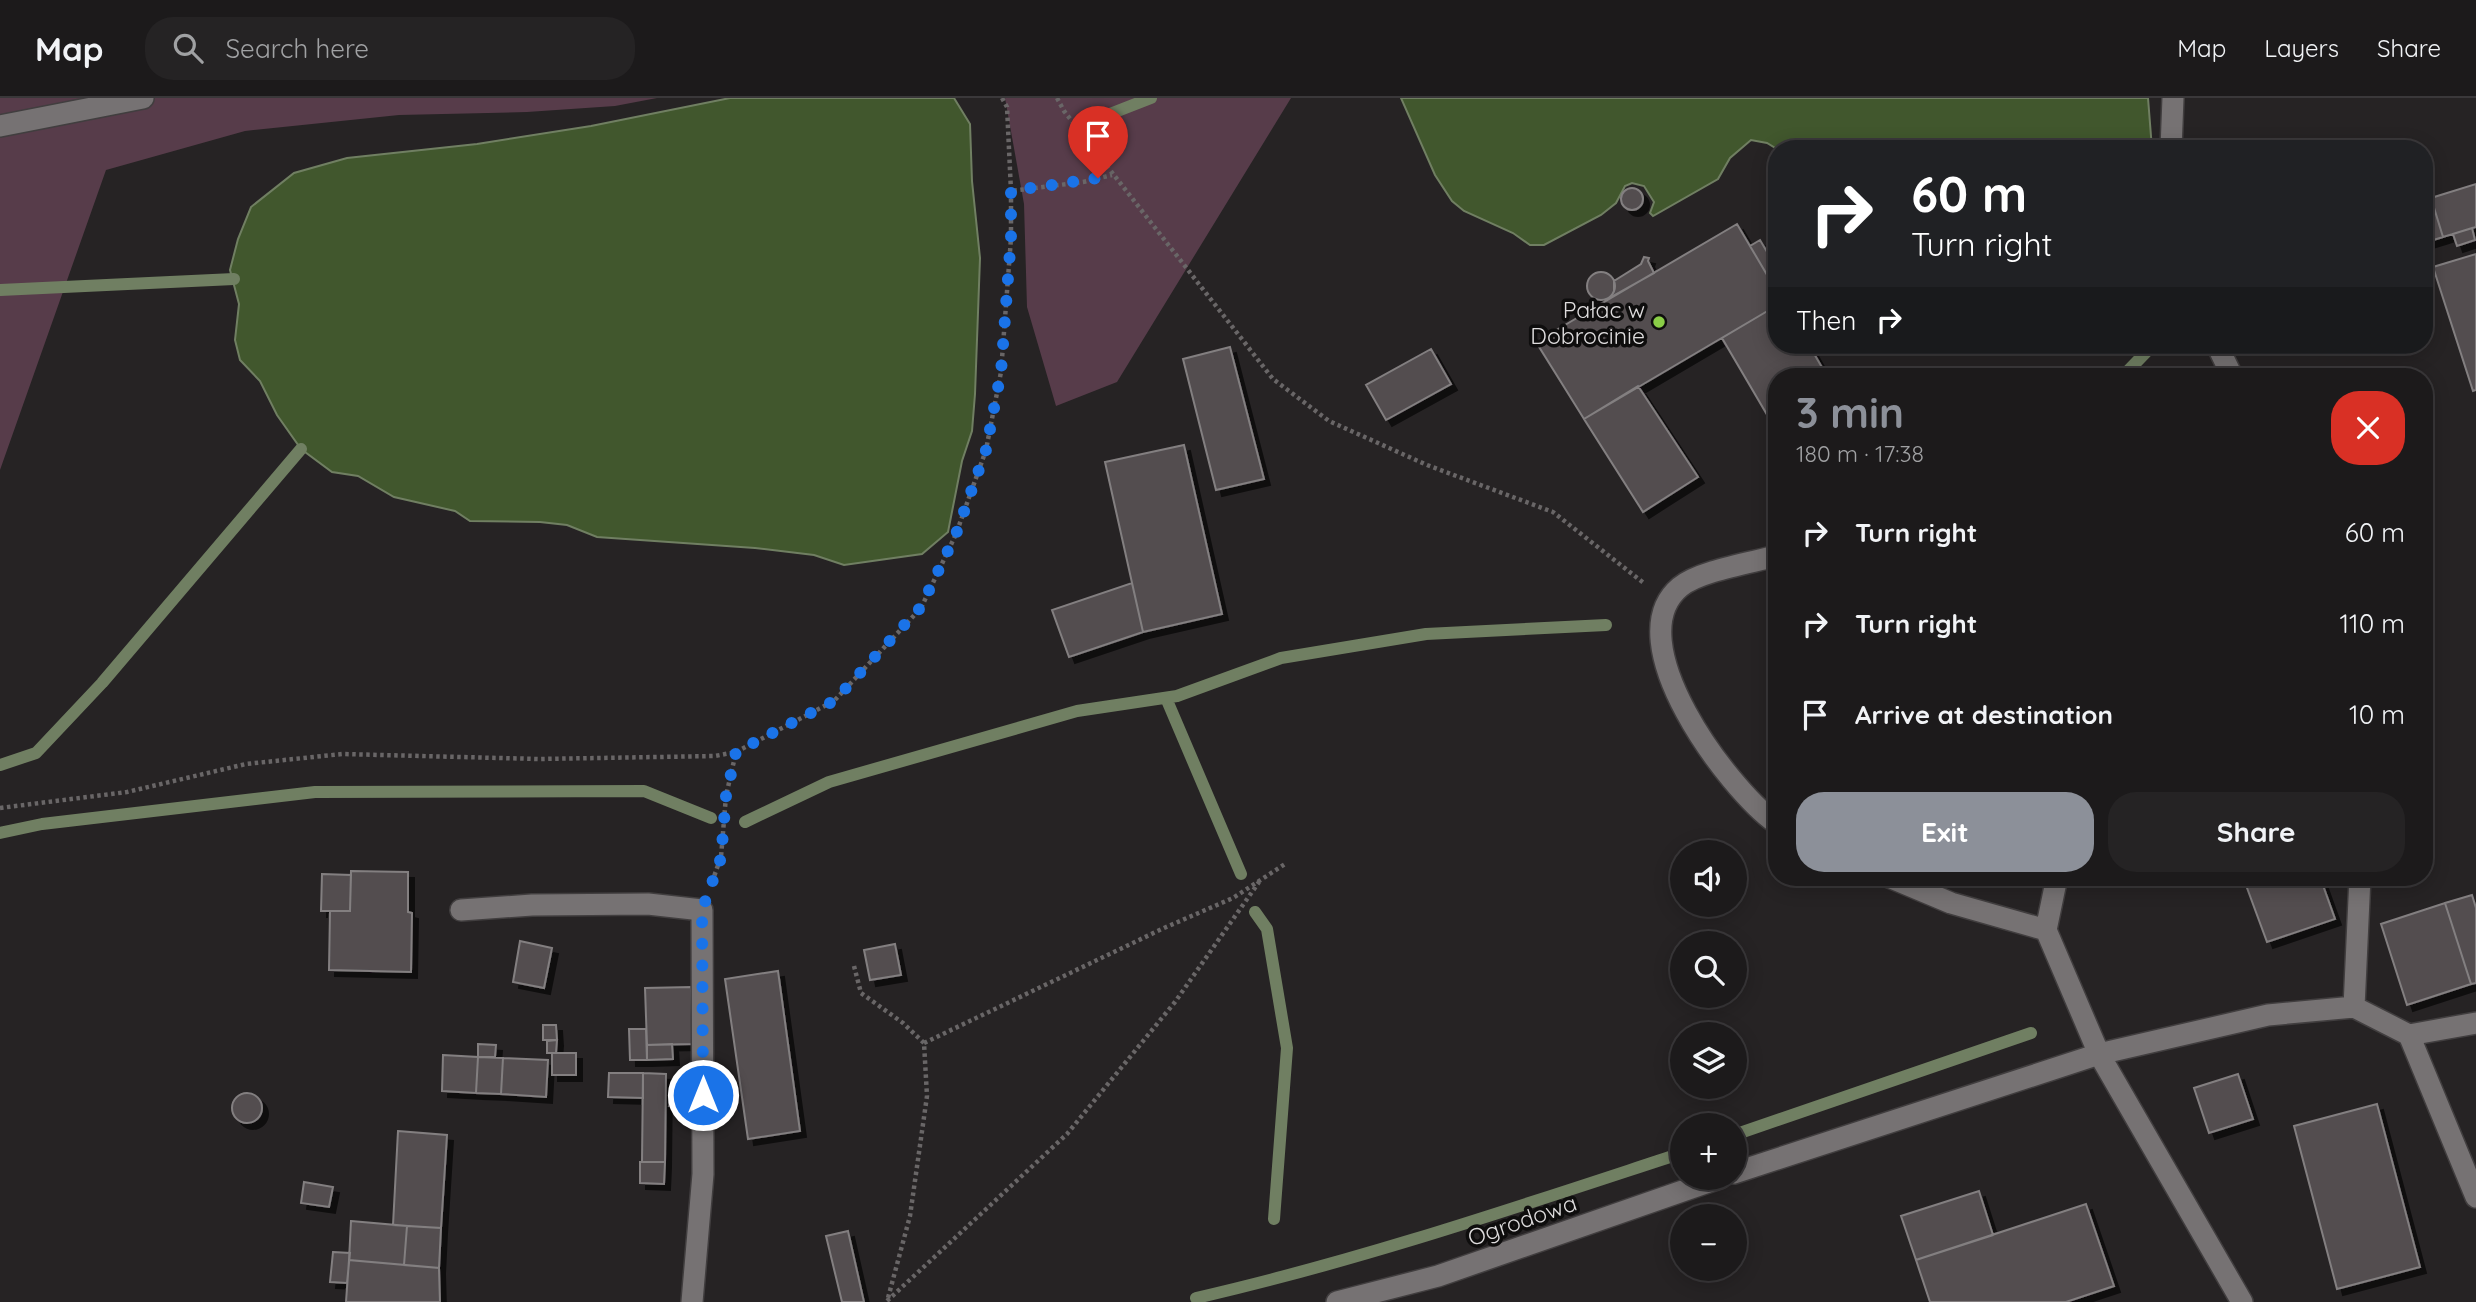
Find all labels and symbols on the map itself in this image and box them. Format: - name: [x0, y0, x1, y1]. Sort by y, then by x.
- pin: [1068, 106, 1128, 178]
- place label: Pałac w Dobrocinie: [1530, 295, 1645, 350]
- marker: Pałac w Dobrocinie: [1651, 314, 1667, 330]
- position arrow: [666, 1058, 740, 1132]
- street label: Ogrodowa: [1464, 1188, 1580, 1252]

